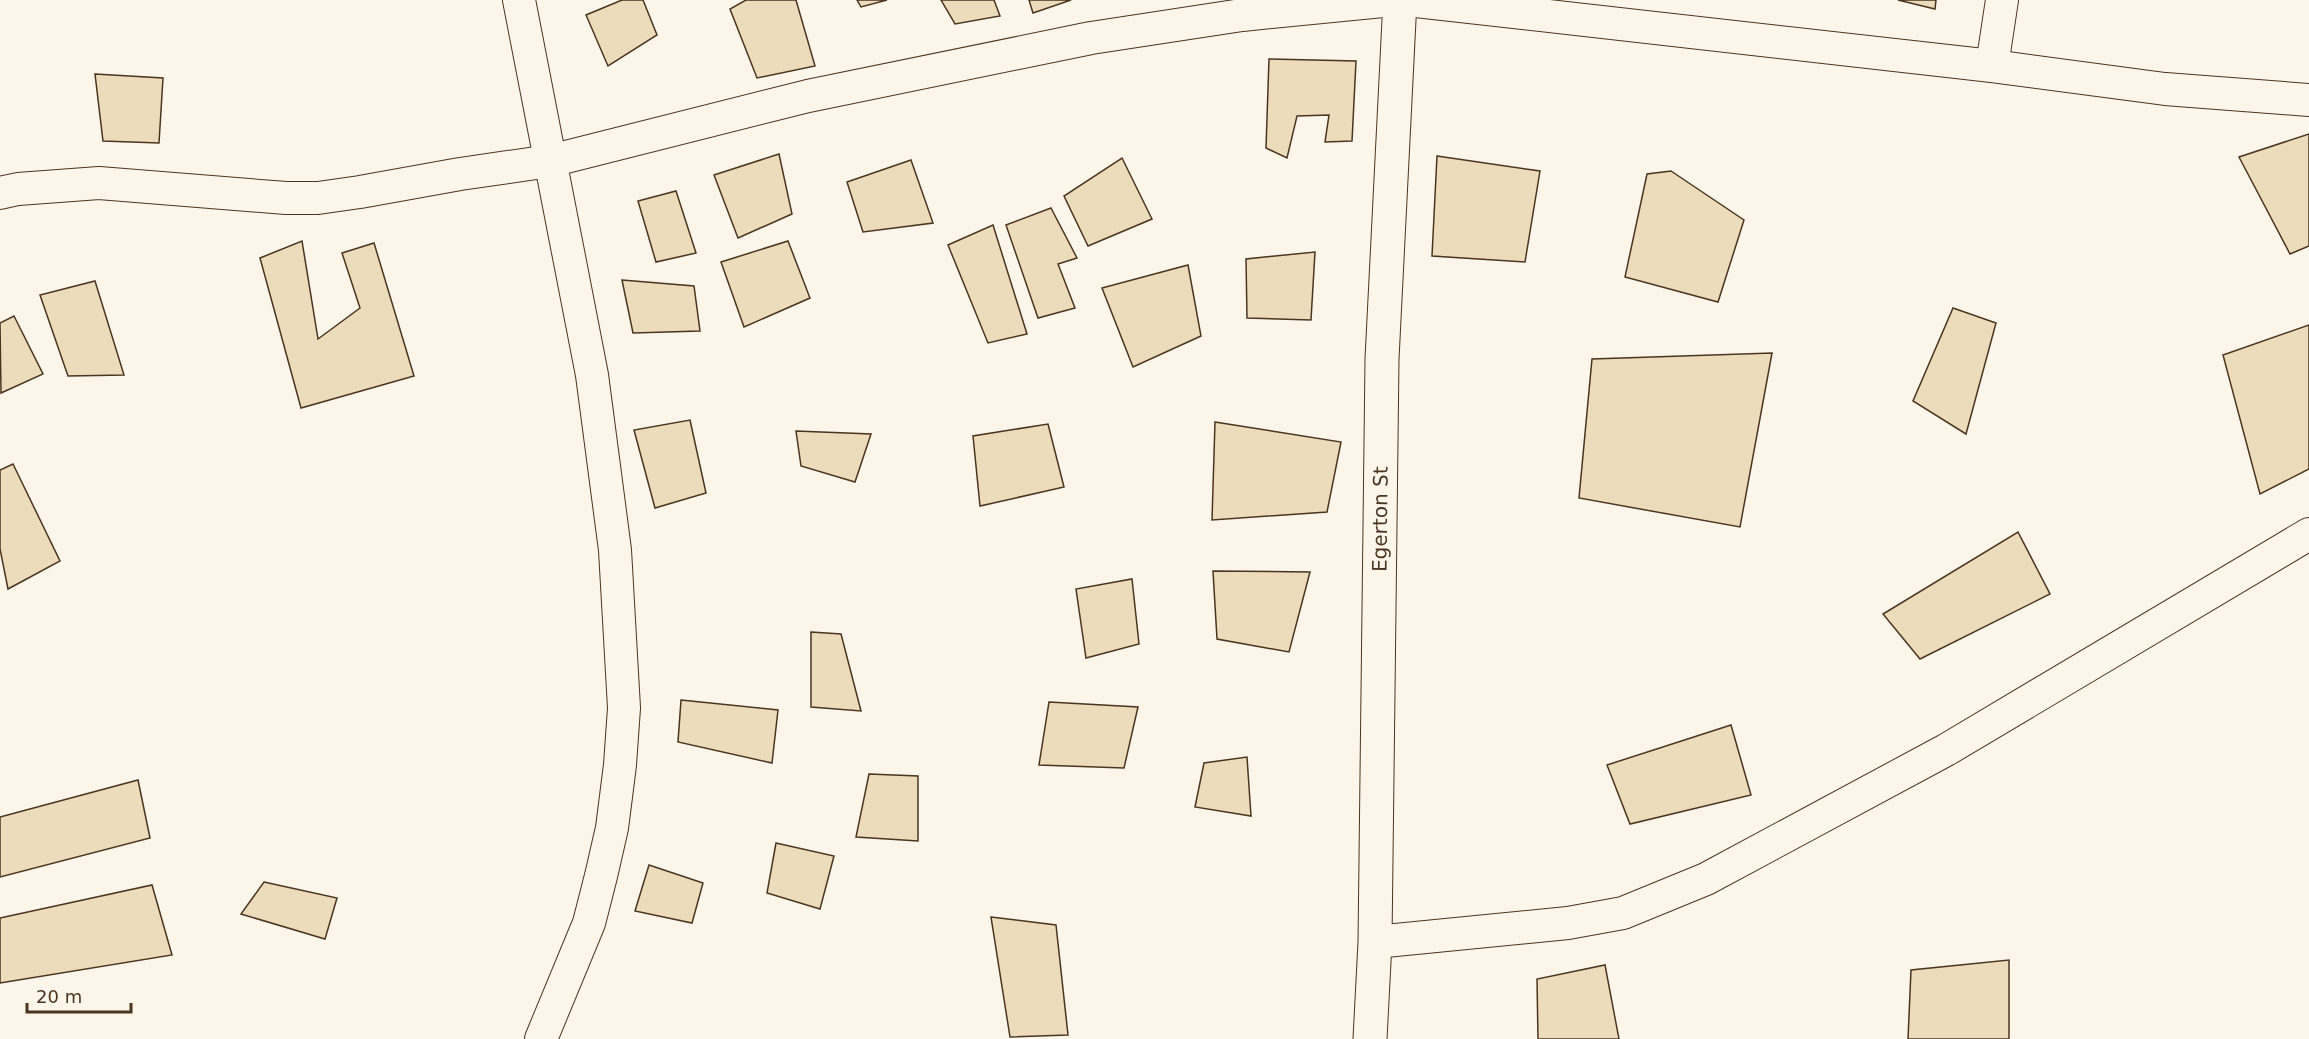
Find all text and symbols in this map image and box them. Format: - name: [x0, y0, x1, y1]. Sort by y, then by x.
- street label: Egerton St: [1367, 466, 1393, 572]
- scale bar: [27, 976, 130, 1014]
- text: 20 m: [36, 986, 82, 1007]

